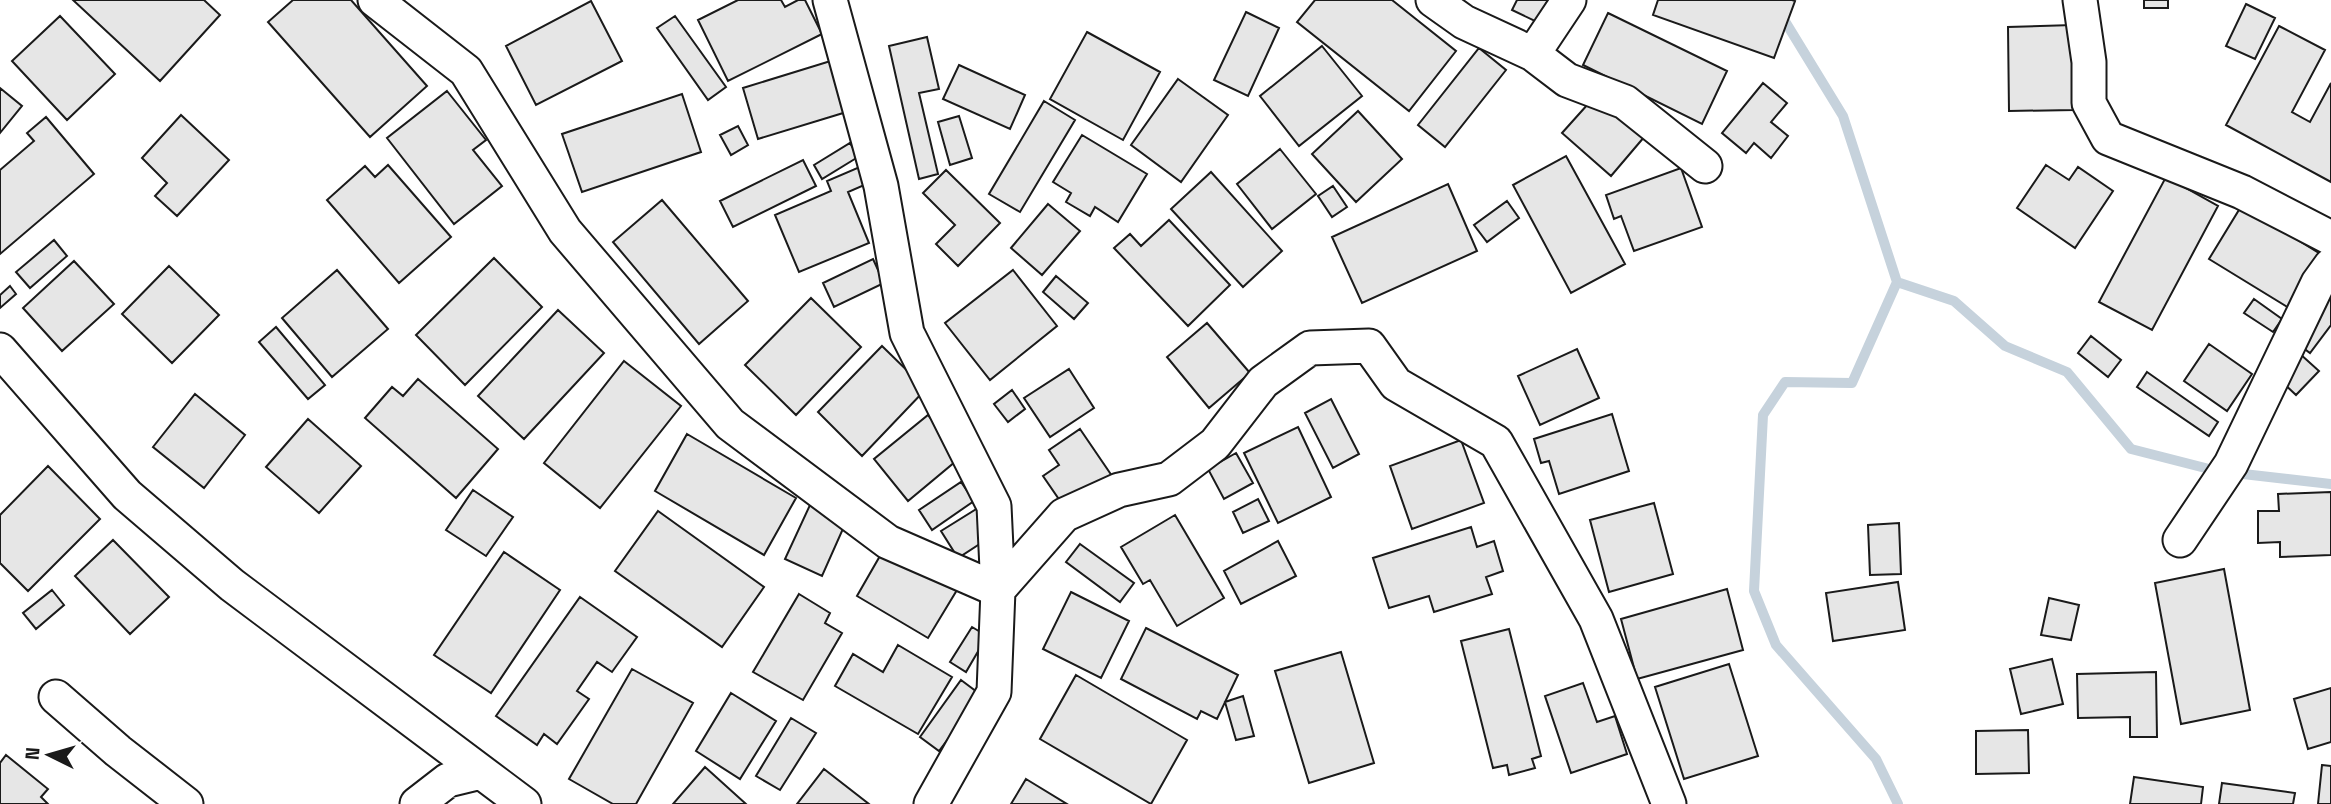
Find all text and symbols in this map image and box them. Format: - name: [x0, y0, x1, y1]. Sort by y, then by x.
- north arrow: [14, 720, 84, 790]
- text: N: [20, 746, 46, 761]

